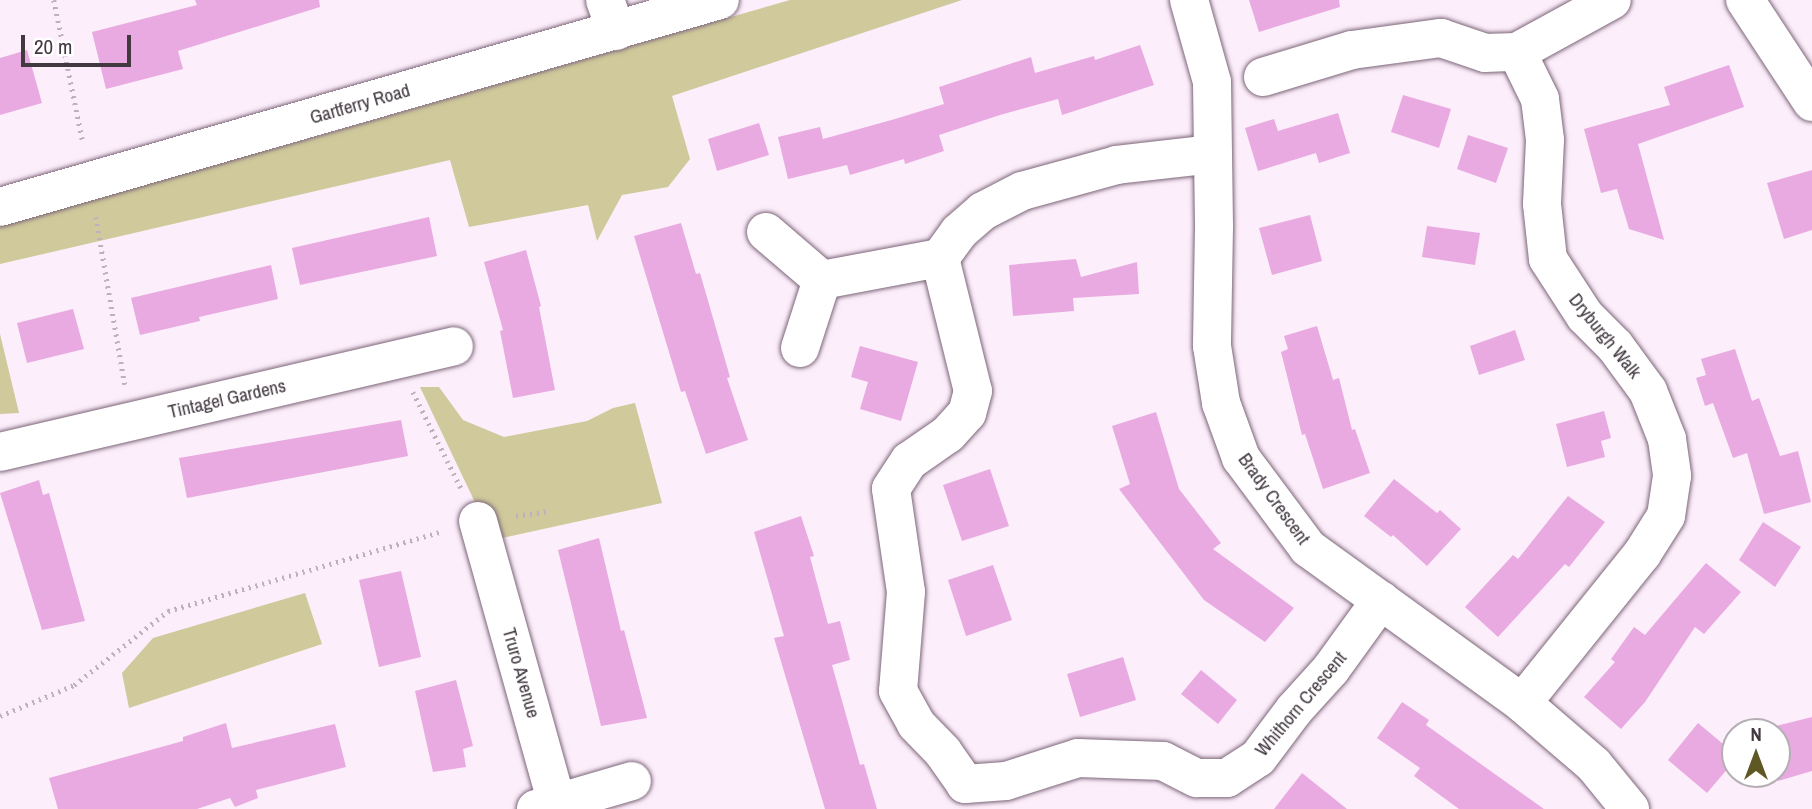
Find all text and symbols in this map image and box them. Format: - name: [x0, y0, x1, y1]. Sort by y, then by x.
- scale bar: [24, 21, 135, 65]
- text: 20 m: [34, 32, 72, 61]
- street label: Gartferry Road: [307, 79, 413, 129]
- street label: Dryburgh Walk: [1564, 289, 1646, 383]
- street label: Tintagel Gardens: [166, 374, 288, 424]
- street label: Brady Crescent: [1233, 449, 1315, 549]
- street label: Truro Avenue: [497, 625, 545, 721]
- street label: Whithorn Crescent: [1251, 647, 1351, 761]
- north arrow: [1721, 718, 1791, 788]
- text: N: [1750, 721, 1762, 747]

